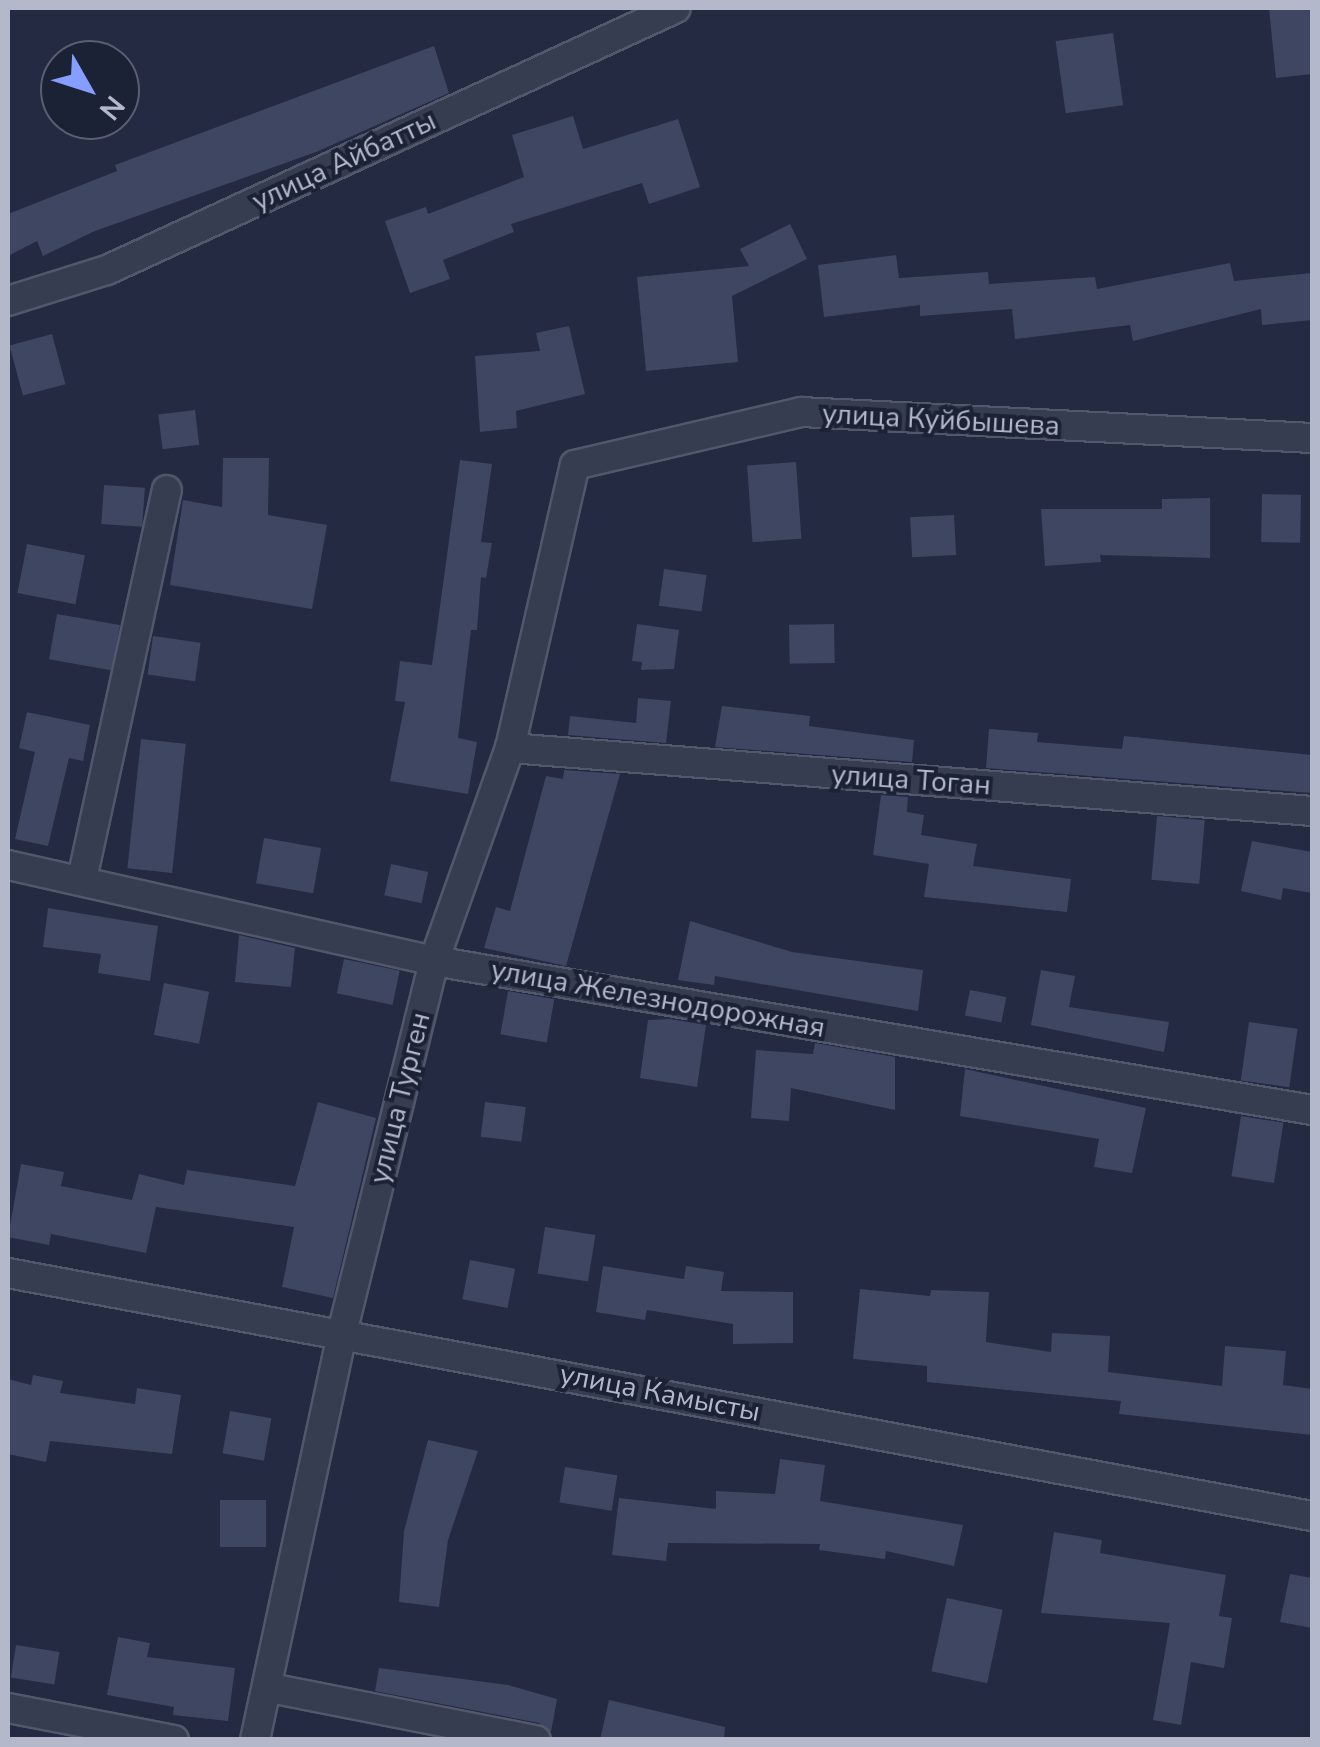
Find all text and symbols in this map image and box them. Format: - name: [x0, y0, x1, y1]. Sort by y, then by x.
- north arrow: [40, 40, 140, 140]
- text: N: [90, 88, 133, 128]
- street label: улица Айбатты: [247, 104, 441, 218]
- street label: улица Куйбышева: [821, 397, 1061, 443]
- street label: улица Тоган: [830, 758, 992, 802]
- street label: улица Железнодорожная: [488, 953, 828, 1045]
- street label: улица Турген: [363, 1009, 437, 1187]
- street label: улица Камысты: [557, 1357, 763, 1429]

